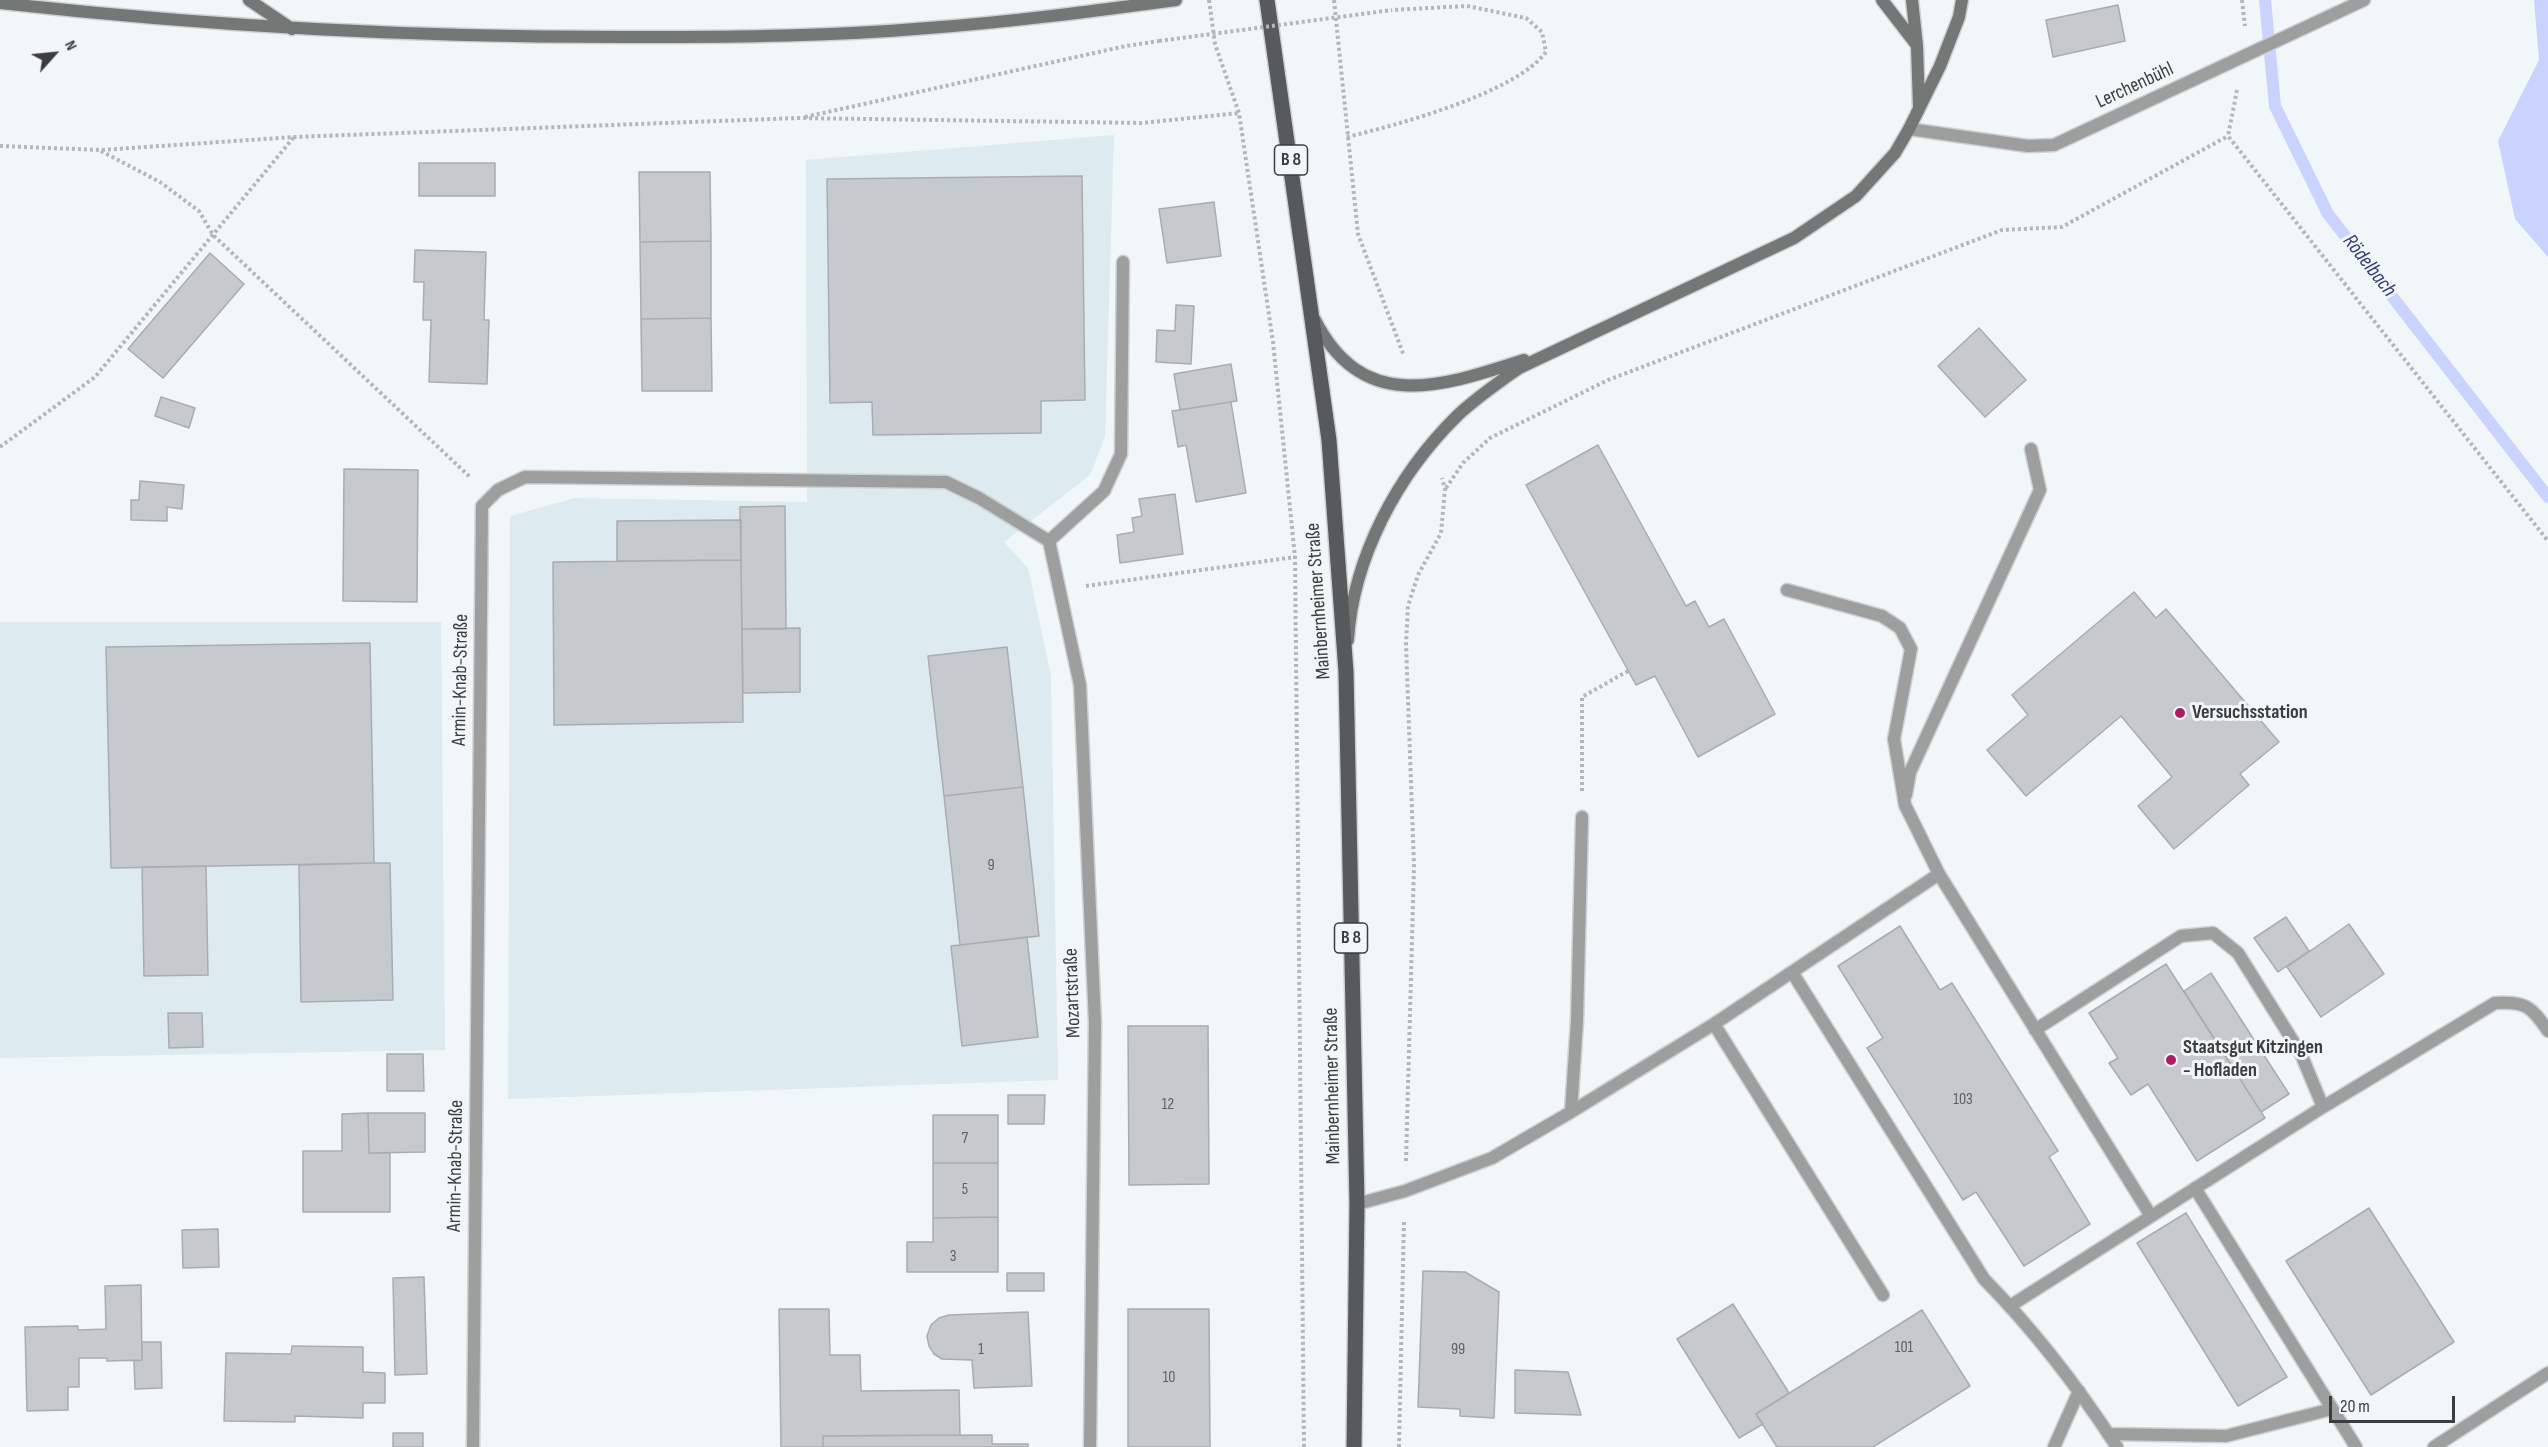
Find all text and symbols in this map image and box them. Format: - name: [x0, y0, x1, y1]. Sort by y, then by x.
- north arrow: [24, 24, 84, 84]
- text: N: [60, 37, 81, 54]
- street label: Lerchenbühl: [2092, 58, 2178, 114]
- road number: B 8: [1274, 145, 1308, 175]
- water label: Rödelbach: [2337, 230, 2401, 302]
- street label: Mainbernheimer Straße: [1302, 522, 1336, 680]
- street label: Armin-Knab-Straße: [448, 614, 474, 746]
- place label: Versuchsstation: [2192, 701, 2308, 725]
- marker: Versuchsstation: [2173, 706, 2187, 720]
- house number: 9: [987, 856, 995, 876]
- road number: B 8: [1334, 923, 1368, 953]
- street label: Mozartstraße: [1059, 948, 1087, 1038]
- street label: Mainbernheimer Straße: [1320, 1007, 1346, 1165]
- place label: Staatsgut Kitzingen - Hofladen: [2183, 1036, 2323, 1083]
- marker: Staatsgut Kitzingen - Hofladen: [2164, 1053, 2178, 1067]
- house number: 103: [1953, 1090, 1973, 1110]
- house number: 12: [1162, 1095, 1174, 1115]
- street label: Armin-Knab-Straße: [443, 1100, 469, 1232]
- house number: 7: [962, 1129, 968, 1149]
- house number: 5: [962, 1180, 968, 1200]
- house number: 3: [950, 1247, 956, 1267]
- house number: 101: [1895, 1338, 1913, 1358]
- house number: 1: [978, 1340, 984, 1360]
- house number: 99: [1451, 1340, 1465, 1360]
- house number: 10: [1163, 1368, 1175, 1388]
- scale bar: [2332, 1384, 2458, 1422]
- text: 20 m: [2340, 1396, 2370, 1417]

